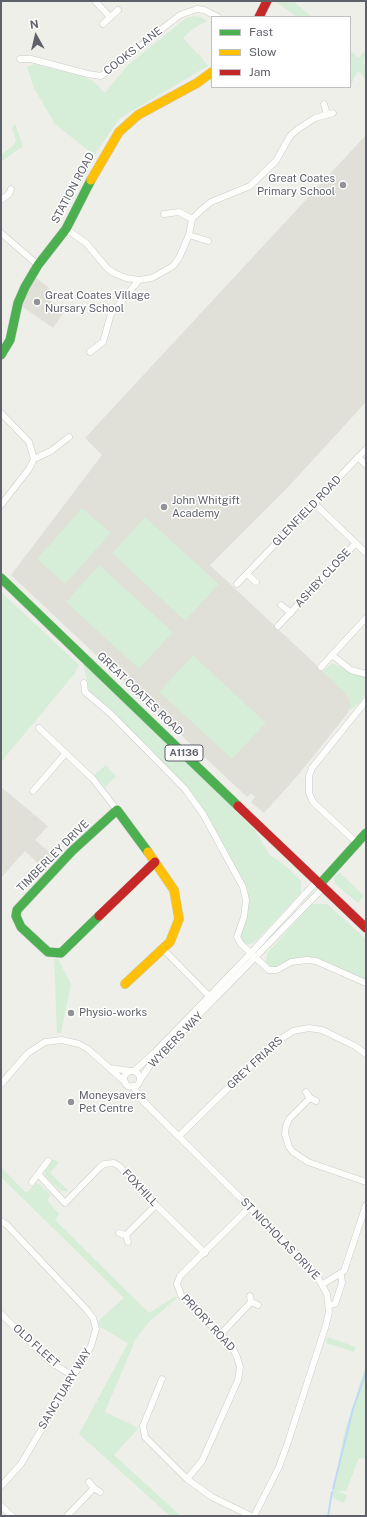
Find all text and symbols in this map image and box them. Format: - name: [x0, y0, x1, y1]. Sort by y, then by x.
- north arrow: [16, 16, 56, 56]
- legend: [211, 16, 351, 88]
- text: N: [29, 18, 39, 31]
- street label: COOKS LANE: [101, 24, 165, 78]
- text: Fast: [249, 25, 273, 39]
- text: Slow: [249, 45, 276, 59]
- text: Jam: [249, 65, 271, 79]
- street label: STATION ROAD: [49, 150, 97, 226]
- place label: Great Coates Primary School: [257, 172, 335, 198]
- marker: Great Coates Primary School: [338, 180, 348, 190]
- place label: Great Coates Village Nursary School: [45, 289, 150, 315]
- marker: Great Coates Village Nursary School: [32, 297, 42, 307]
- street label: GLENFIELD ROAD: [270, 473, 344, 549]
- place label: John Whitgift Academy: [172, 494, 240, 520]
- marker: John Whitgift Academy: [159, 502, 169, 512]
- street label: ASHBY CLOSE: [292, 546, 354, 610]
- street label: GREAT COATES ROAD: [94, 650, 186, 738]
- road number: A1136: [165, 745, 203, 761]
- street label: TIMBERLEY DRIVE: [14, 817, 92, 895]
- place label: Physio-works: [79, 1006, 147, 1020]
- marker: Physio-works: [66, 1008, 76, 1018]
- street label: WYBERS WAY: [146, 1009, 206, 1071]
- street label: GREY FRIARS: [224, 1034, 286, 1092]
- place label: Moneysavers Pet Centre: [79, 1089, 146, 1115]
- marker: Moneysavers Pet Centre: [66, 1097, 76, 1107]
- street label: FOXHILL: [119, 1167, 161, 1209]
- street label: ST NICHOLAS DRIVE: [238, 1195, 322, 1283]
- street label: PRIORY ROAD: [178, 1292, 238, 1354]
- street label: OLD FLEET: [10, 1322, 62, 1370]
- street label: SANCTUARY WAY: [36, 1346, 94, 1432]

